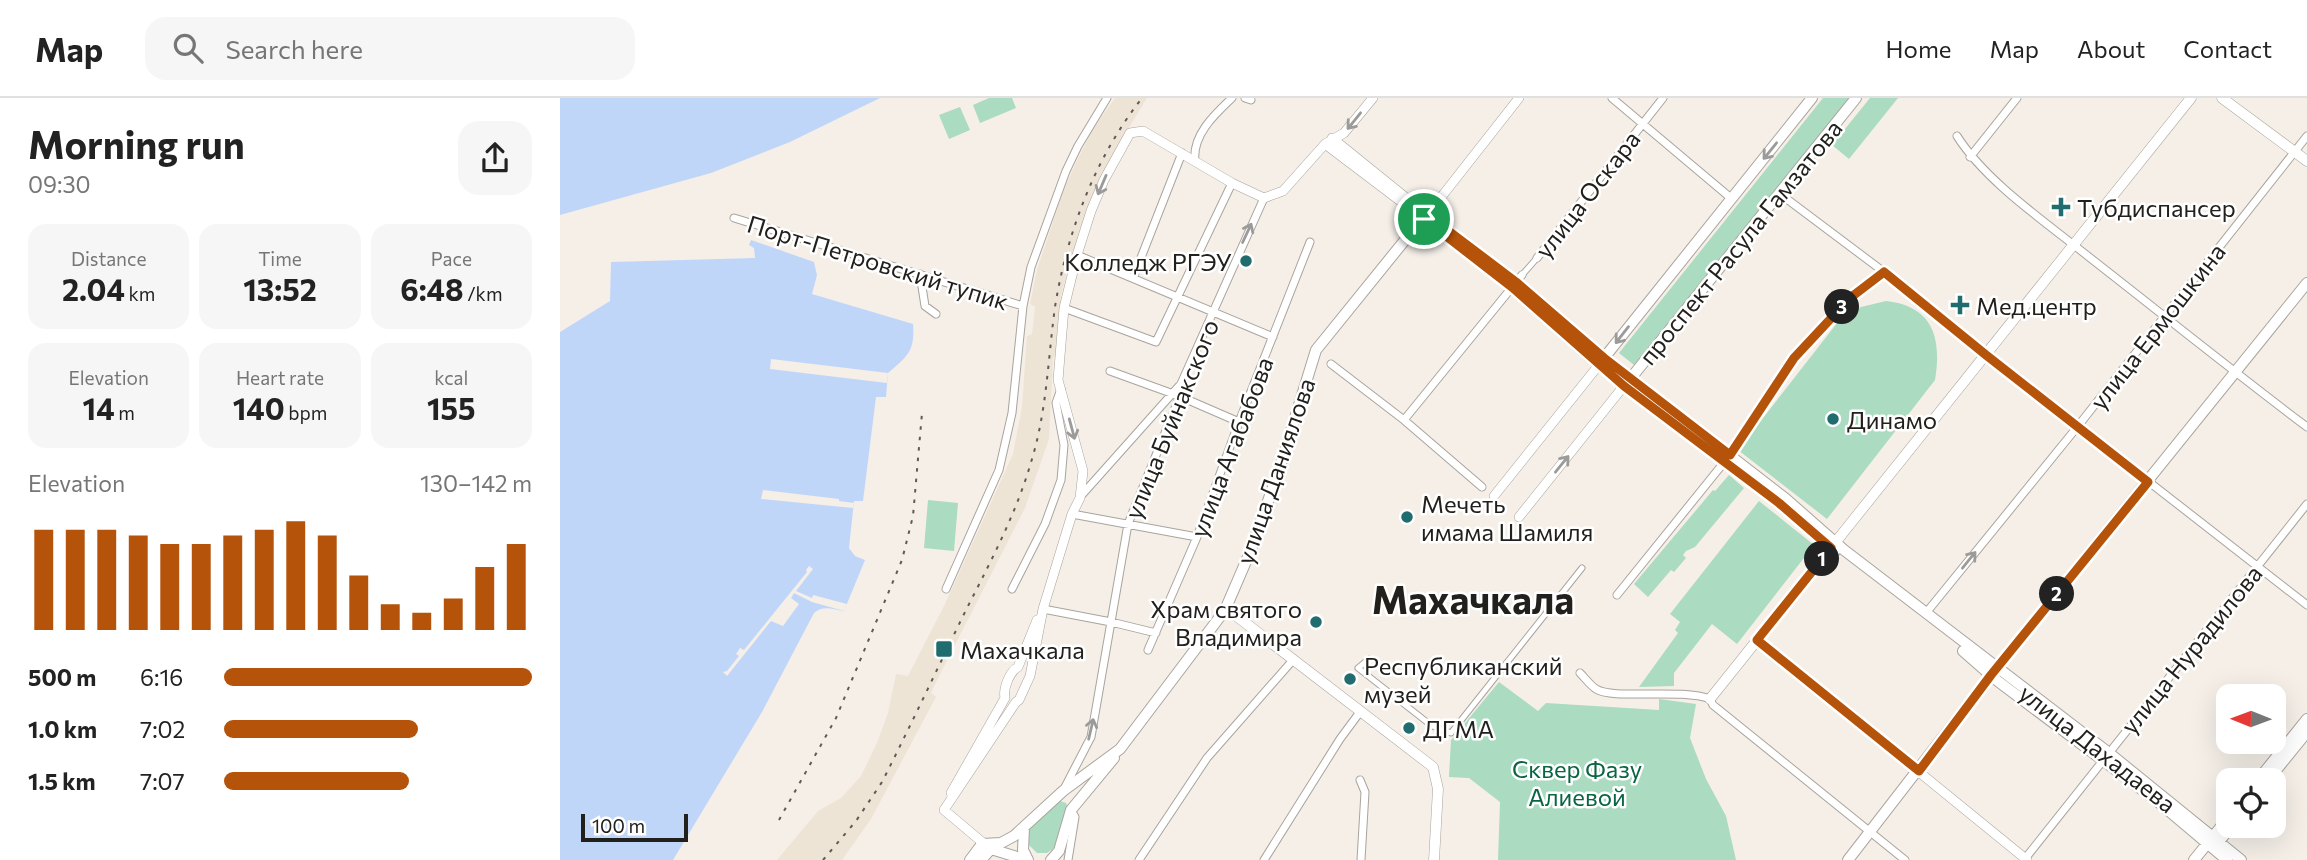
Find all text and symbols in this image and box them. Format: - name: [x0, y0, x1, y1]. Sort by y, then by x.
- search box: [145, 17, 635, 80]
- text: Map: [35, 28, 103, 69]
- icon: search: [169, 29, 207, 67]
- text: Search here: [225, 33, 363, 64]
- text: Home: [1886, 34, 1952, 63]
- text: Map: [1990, 34, 2039, 63]
- text: About: [2077, 34, 2145, 63]
- text: Contact: [2183, 34, 2272, 63]
- one-way arrow: [1347, 111, 1362, 129]
- street label: проспект Расула Гамзатова: [1632, 114, 1848, 370]
- text: Morning run: [28, 120, 245, 167]
- button: share: [458, 121, 532, 195]
- street label: улица Оскара: [1528, 125, 1646, 263]
- one-way arrow: [1762, 142, 1777, 160]
- text: 09:30: [28, 170, 91, 198]
- one-way arrow: [1095, 174, 1108, 195]
- pin: [1394, 189, 1454, 249]
- place label: Тубдиспансер: [2077, 193, 2236, 222]
- marker: Тубдиспансер: [2051, 197, 2071, 217]
- icon: arrive: [1405, 200, 1443, 238]
- street label: Порт-Петровский тупик: [744, 208, 1012, 316]
- one-way arrow: [1241, 223, 1254, 244]
- street label: улица Ермошкина: [2083, 237, 2231, 415]
- text: Distance: [71, 247, 146, 270]
- text: Time: [258, 247, 302, 270]
- text: Pace: [431, 247, 472, 270]
- place label: Колледж РГЭУ: [1064, 247, 1232, 276]
- marker: Колледж РГЭУ: [1238, 253, 1254, 269]
- text: 2.04: [62, 270, 125, 307]
- text: 13:52: [243, 270, 317, 307]
- text: 6:48: [400, 270, 464, 307]
- text: km: [125, 282, 155, 305]
- text: /km: [464, 282, 503, 305]
- pin: 3: [1824, 290, 1860, 325]
- place label: Мед.центр: [1976, 291, 2097, 320]
- text: 3: [1836, 295, 1847, 318]
- marker: Мед.центр: [1950, 295, 1970, 315]
- street label: улица Буйнакского: [1118, 315, 1224, 523]
- one-way arrow: [1615, 326, 1630, 344]
- street label: улица Агабабова: [1183, 353, 1279, 541]
- text: Elevation: [69, 366, 149, 389]
- text: Heart rate: [236, 366, 324, 389]
- text: kcal: [434, 366, 468, 389]
- street label: улица Даниялова: [1230, 374, 1320, 568]
- text: 14: [83, 389, 115, 426]
- text: 140: [233, 389, 285, 426]
- text: 155: [427, 389, 476, 426]
- text: m: [115, 401, 135, 424]
- text: bpm: [285, 401, 327, 424]
- place label: Динамо: [1847, 405, 1937, 434]
- marker: Динамо: [1825, 411, 1841, 427]
- one-way arrow: [1066, 417, 1079, 440]
- one-way arrow: [1554, 455, 1569, 473]
- text: Elevation: [28, 469, 125, 497]
- text: 130–142 m: [420, 469, 532, 497]
- place label: Мечеть имама Шамиля: [1421, 489, 1593, 546]
- marker: Мечеть имама Шамиля: [1399, 509, 1415, 525]
- pin: 1: [1804, 542, 1840, 576]
- text: 1: [1817, 547, 1826, 570]
- one-way arrow: [1961, 551, 1977, 569]
- street label: улица Нурадилова: [2114, 559, 2268, 739]
- district label: Махачкала: [1372, 575, 1574, 622]
- pin: 2: [2040, 576, 2074, 612]
- text: 2: [2051, 582, 2062, 605]
- place label: Храм святого Владимира: [1150, 594, 1302, 651]
- marker: Храм святого Владимира: [1308, 614, 1324, 630]
- place label: Махачкала: [960, 635, 1085, 664]
- marker: Махачкала: [934, 639, 954, 659]
- place label: Республиканский музей: [1364, 651, 1562, 708]
- text: 500 m: [28, 663, 96, 691]
- text: 6:16: [140, 663, 183, 691]
- marker: Республиканский музей: [1342, 671, 1358, 687]
- street label: улица Дахадаева: [2014, 678, 2182, 818]
- north arrow: [2216, 684, 2286, 754]
- map controls: [2216, 684, 2286, 838]
- place label: ДГМА: [1423, 714, 1494, 743]
- text: 1.0 km: [28, 715, 97, 743]
- text: 7:02: [140, 715, 185, 743]
- one-way arrow: [1085, 719, 1098, 741]
- marker: ДГМА: [1401, 720, 1417, 736]
- park label: Сквер Фазу Алиевой: [1512, 754, 1642, 811]
- text: 1.5 km: [28, 767, 96, 795]
- text: 7:07: [140, 767, 185, 795]
- button: locate: [2216, 768, 2286, 838]
- scale bar: [581, 811, 688, 843]
- text: 100 m: [592, 814, 645, 837]

